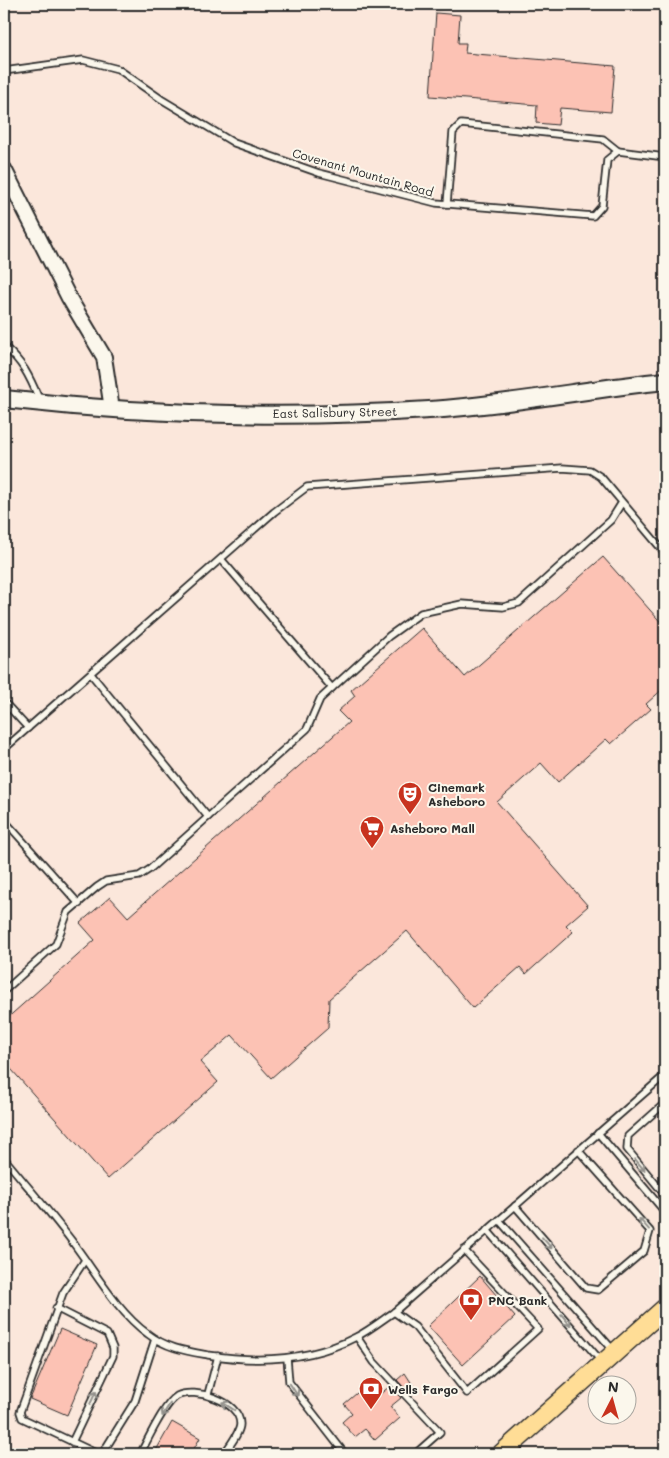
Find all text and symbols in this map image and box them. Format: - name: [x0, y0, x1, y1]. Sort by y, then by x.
- street label: Covenant Mountain Road: [291, 144, 436, 200]
- street label: East Salisbury Street: [273, 403, 397, 421]
- place label: Cinemark Asheboro: [428, 779, 485, 809]
- theatre icon: Cinemark Asheboro: [397, 781, 423, 815]
- supermarket icon: Asheboro Mall: [359, 815, 385, 849]
- place label: Asheboro Mall: [390, 820, 475, 836]
- one-way arrow: [635, 1158, 646, 1171]
- one-way arrow: [638, 1218, 650, 1231]
- one-way arrow: [541, 1236, 552, 1249]
- bank icon: PNC Bank: [458, 1287, 484, 1321]
- place label: PNC Bank: [488, 1292, 547, 1308]
- one-way arrow: [560, 1313, 571, 1326]
- bank icon: Wells Fargo: [358, 1376, 384, 1410]
- north arrow: [586, 1376, 636, 1426]
- text: N: [607, 1377, 620, 1397]
- place label: Wells Fargo: [388, 1381, 458, 1397]
- one-way arrow: [289, 1383, 299, 1397]
- one-way arrow: [89, 1391, 98, 1406]
- one-way arrow: [221, 1400, 235, 1410]
- one-way arrow: [161, 1403, 171, 1417]

